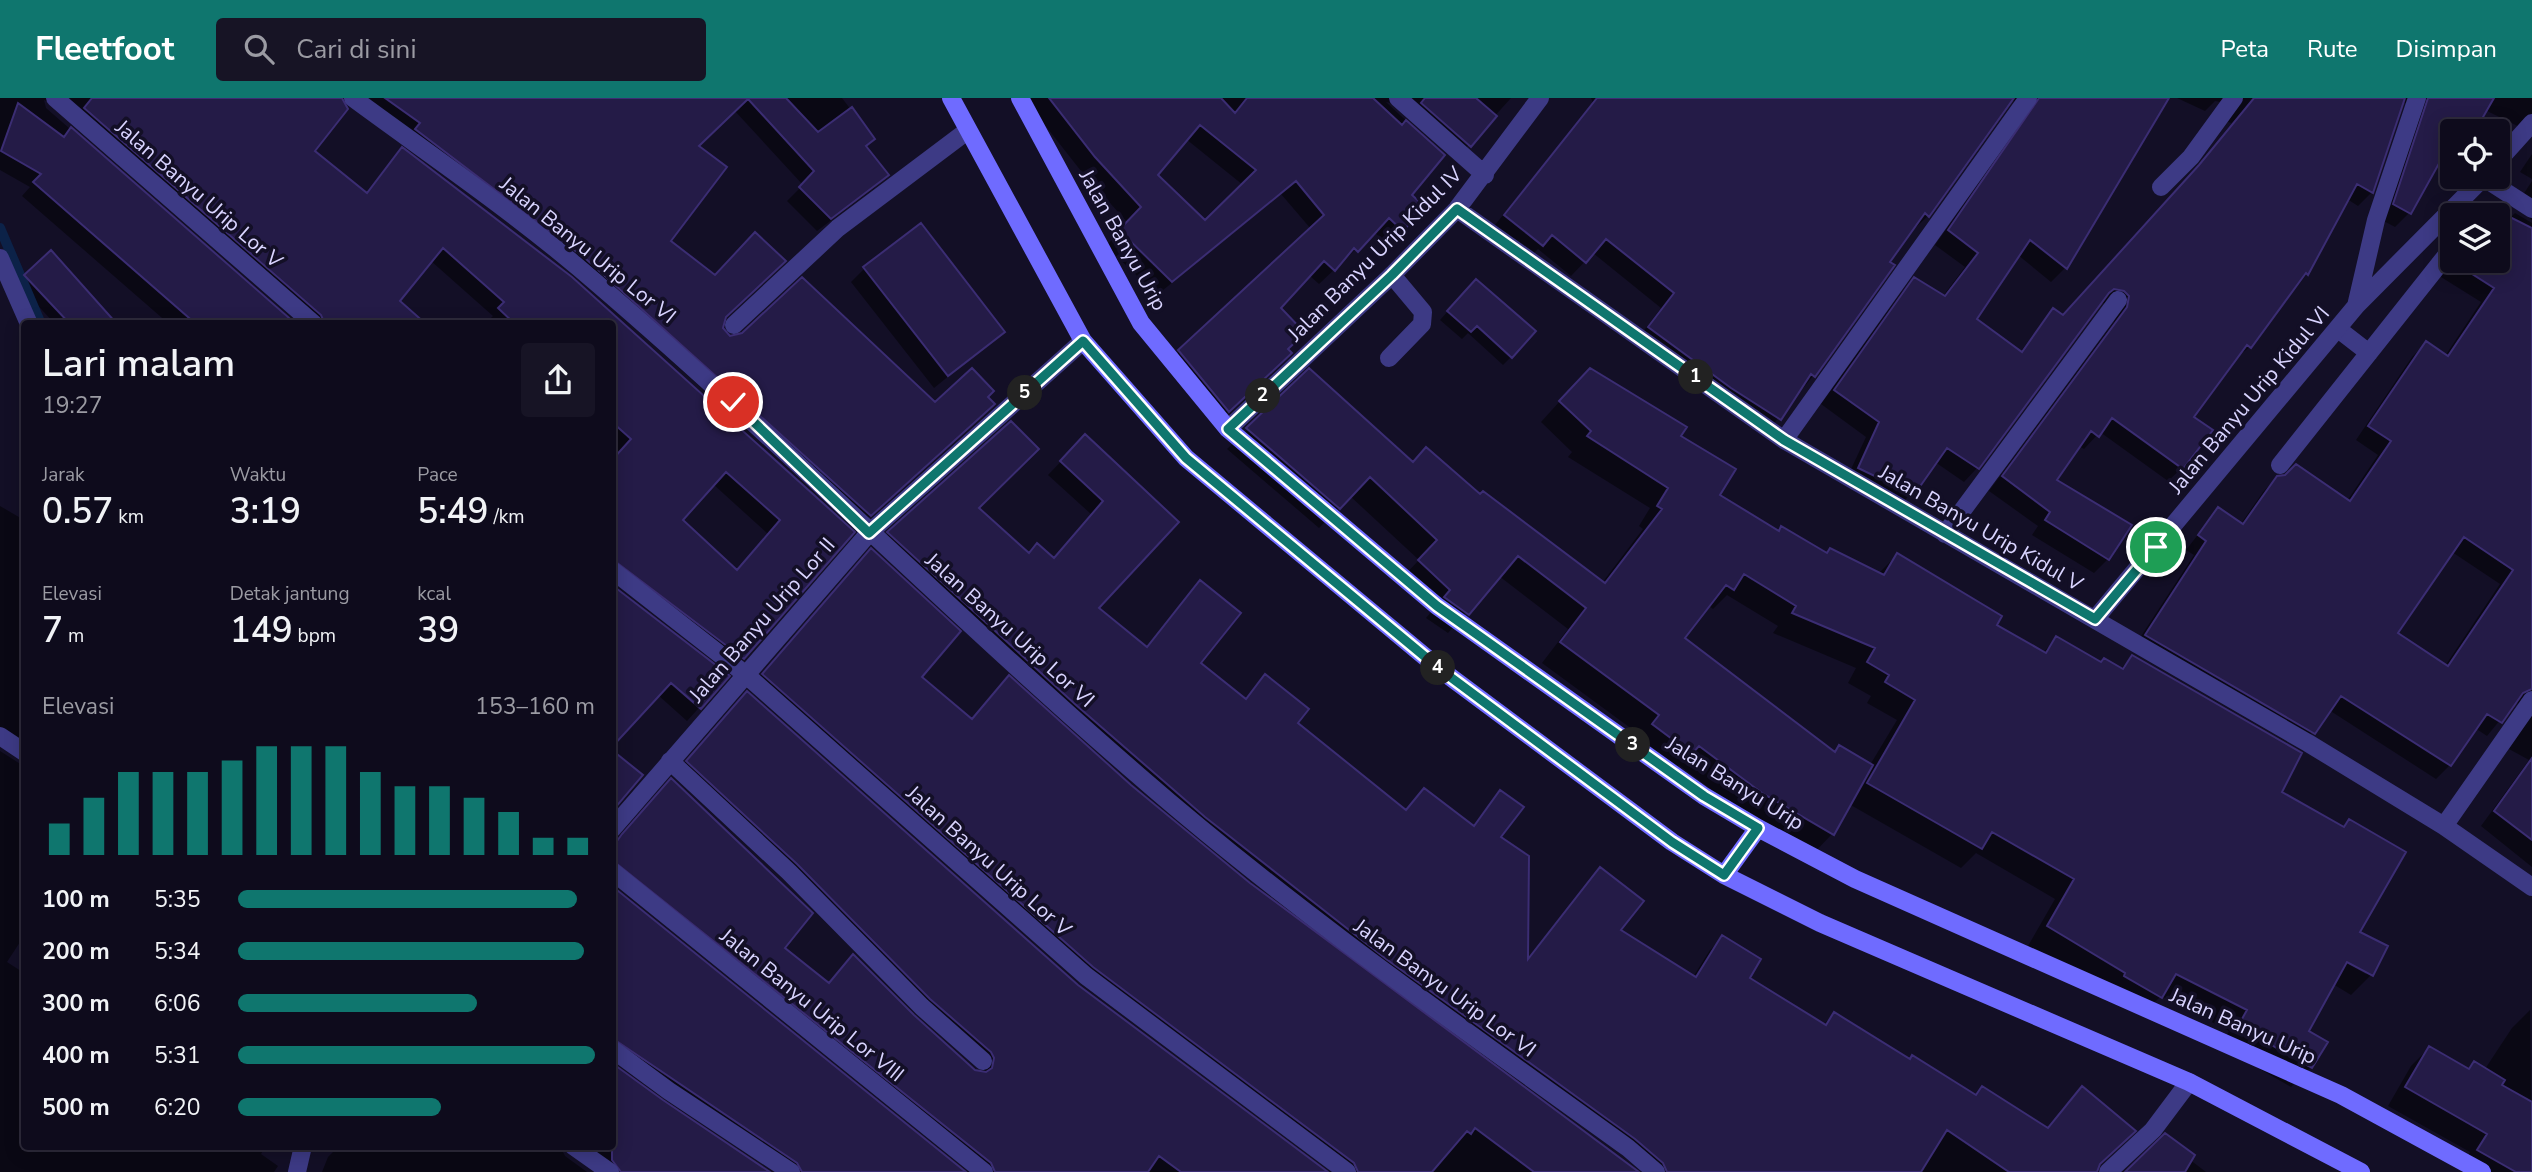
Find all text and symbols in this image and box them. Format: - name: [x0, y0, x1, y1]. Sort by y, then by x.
- search box: [216, 18, 706, 81]
- text: Fleetfoot: [35, 27, 174, 72]
- icon: search: [240, 30, 278, 68]
- text: Cari di sini: [296, 32, 416, 67]
- text: Peta: [2220, 33, 2269, 65]
- text: Rute: [2307, 33, 2358, 65]
- text: Disimpan: [2396, 33, 2497, 65]
- street label: Jalan Banyu Urip Lor V: [109, 113, 289, 275]
- map controls: [2440, 119, 2510, 273]
- button: locate: [2440, 119, 2510, 189]
- street label: Jalan Banyu Urip Kidul IV: [1281, 160, 1469, 348]
- street label: Jalan Banyu Urip: [1072, 163, 1173, 316]
- street label: Jalan Banyu Urip Lor VI: [493, 170, 682, 330]
- button: layers: [2440, 203, 2510, 273]
- street label: Jalan Banyu Urip Kidul VI: [2162, 300, 2336, 500]
- text: Lari malam: [42, 338, 235, 389]
- button: share: [521, 343, 595, 417]
- pin: 1: [1678, 360, 1714, 394]
- text: 1: [1690, 363, 1701, 389]
- pin: [703, 372, 763, 432]
- pin: 5: [1007, 376, 1042, 410]
- pin: 2: [1246, 378, 1280, 414]
- text: 5: [1019, 379, 1030, 405]
- text: 2: [1257, 382, 1268, 408]
- icon: check: [714, 383, 752, 421]
- text: 19:27: [42, 390, 102, 421]
- street label: Jalan Banyu Urip Kidul V: [1873, 458, 2089, 598]
- text: Jarak: [42, 462, 85, 488]
- text: Waktu: [230, 462, 286, 488]
- text: Pace: [417, 462, 458, 488]
- text: 0.57: [42, 488, 113, 535]
- text: 3:19: [230, 488, 301, 535]
- text: 5:49: [417, 488, 489, 535]
- text: km: [113, 504, 144, 530]
- text: /km: [489, 504, 525, 530]
- pin: [2126, 517, 2186, 577]
- icon: arrive: [2137, 528, 2175, 566]
- street label: Jalan Banyu Urip Lor II: [682, 532, 841, 709]
- street label: Jalan Banyu Urip Lor VI: [919, 546, 1101, 714]
- text: Elevasi: [42, 581, 102, 607]
- text: Detak jantung: [230, 581, 350, 607]
- text: kcal: [417, 581, 451, 607]
- text: 7: [42, 607, 63, 654]
- text: 149: [230, 607, 293, 654]
- text: 39: [417, 607, 459, 654]
- text: m: [63, 623, 84, 649]
- text: bpm: [293, 623, 336, 649]
- pin: 4: [1420, 650, 1456, 686]
- text: 4: [1432, 654, 1443, 680]
- text: Elevasi: [42, 691, 114, 722]
- text: 153–160 m: [475, 691, 595, 722]
- pin: 3: [1616, 728, 1650, 762]
- street label: Jalan Banyu Urip: [1660, 729, 1809, 837]
- text: 3: [1627, 731, 1638, 757]
- street label: Jalan Banyu Urip Lor V: [900, 779, 1078, 943]
- text: 100 m: [42, 884, 110, 915]
- text: 5:35: [154, 884, 201, 915]
- street label: Jalan Banyu Urip Lor VI: [1347, 912, 1542, 1064]
- street label: Jalan Banyu Urip Lor VIII: [713, 921, 910, 1088]
- text: 200 m: [42, 936, 110, 967]
- text: 5:34: [154, 936, 201, 967]
- street label: Jalan Banyu Urip: [2164, 981, 2321, 1071]
- text: 300 m: [42, 988, 110, 1019]
- text: 6:06: [154, 988, 201, 1019]
- text: 400 m: [42, 1040, 110, 1071]
- text: 5:31: [154, 1040, 201, 1071]
- text: 500 m: [42, 1092, 110, 1123]
- text: 6:20: [154, 1092, 201, 1123]

